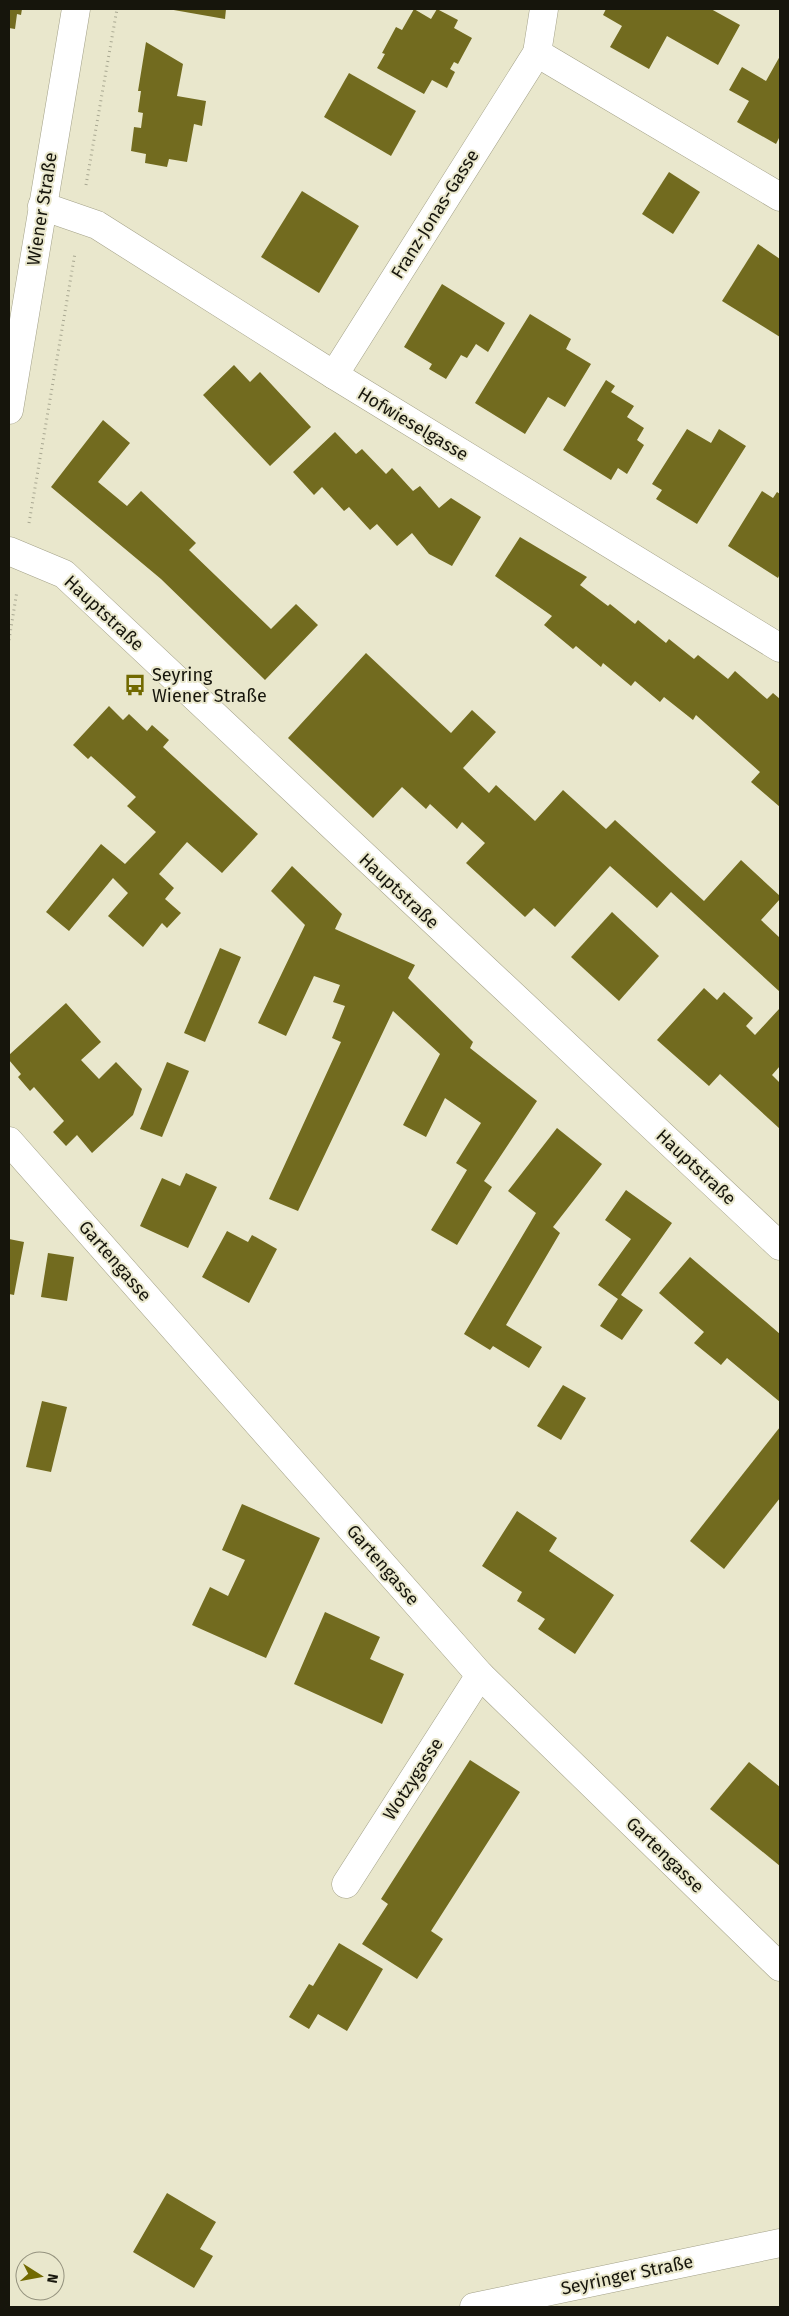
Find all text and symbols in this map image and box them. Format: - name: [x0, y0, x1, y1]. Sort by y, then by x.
- street label: Franz-Jonas-Gasse: [386, 145, 484, 283]
- street label: Wiener Straße: [22, 151, 62, 267]
- street label: Hofwieselgasse: [354, 382, 472, 466]
- street label: Hauptstraße: [59, 570, 149, 656]
- place label: Seyring Wiener Straße: [152, 664, 267, 707]
- bus stop icon: Seyring Wiener Straße: [122, 672, 148, 698]
- street label: Hauptstraße: [354, 848, 444, 934]
- street label: Hauptstraße: [651, 1124, 741, 1210]
- street label: Gartengasse: [74, 1216, 156, 1306]
- street label: Gartengasse: [342, 1520, 424, 1610]
- street label: Wotzygasse: [378, 1734, 448, 1824]
- street label: Gartengasse: [621, 1812, 709, 1898]
- street label: Seyringer Straße: [559, 2250, 695, 2300]
- north arrow: [15, 2251, 65, 2301]
- text: N: [43, 2272, 62, 2285]

